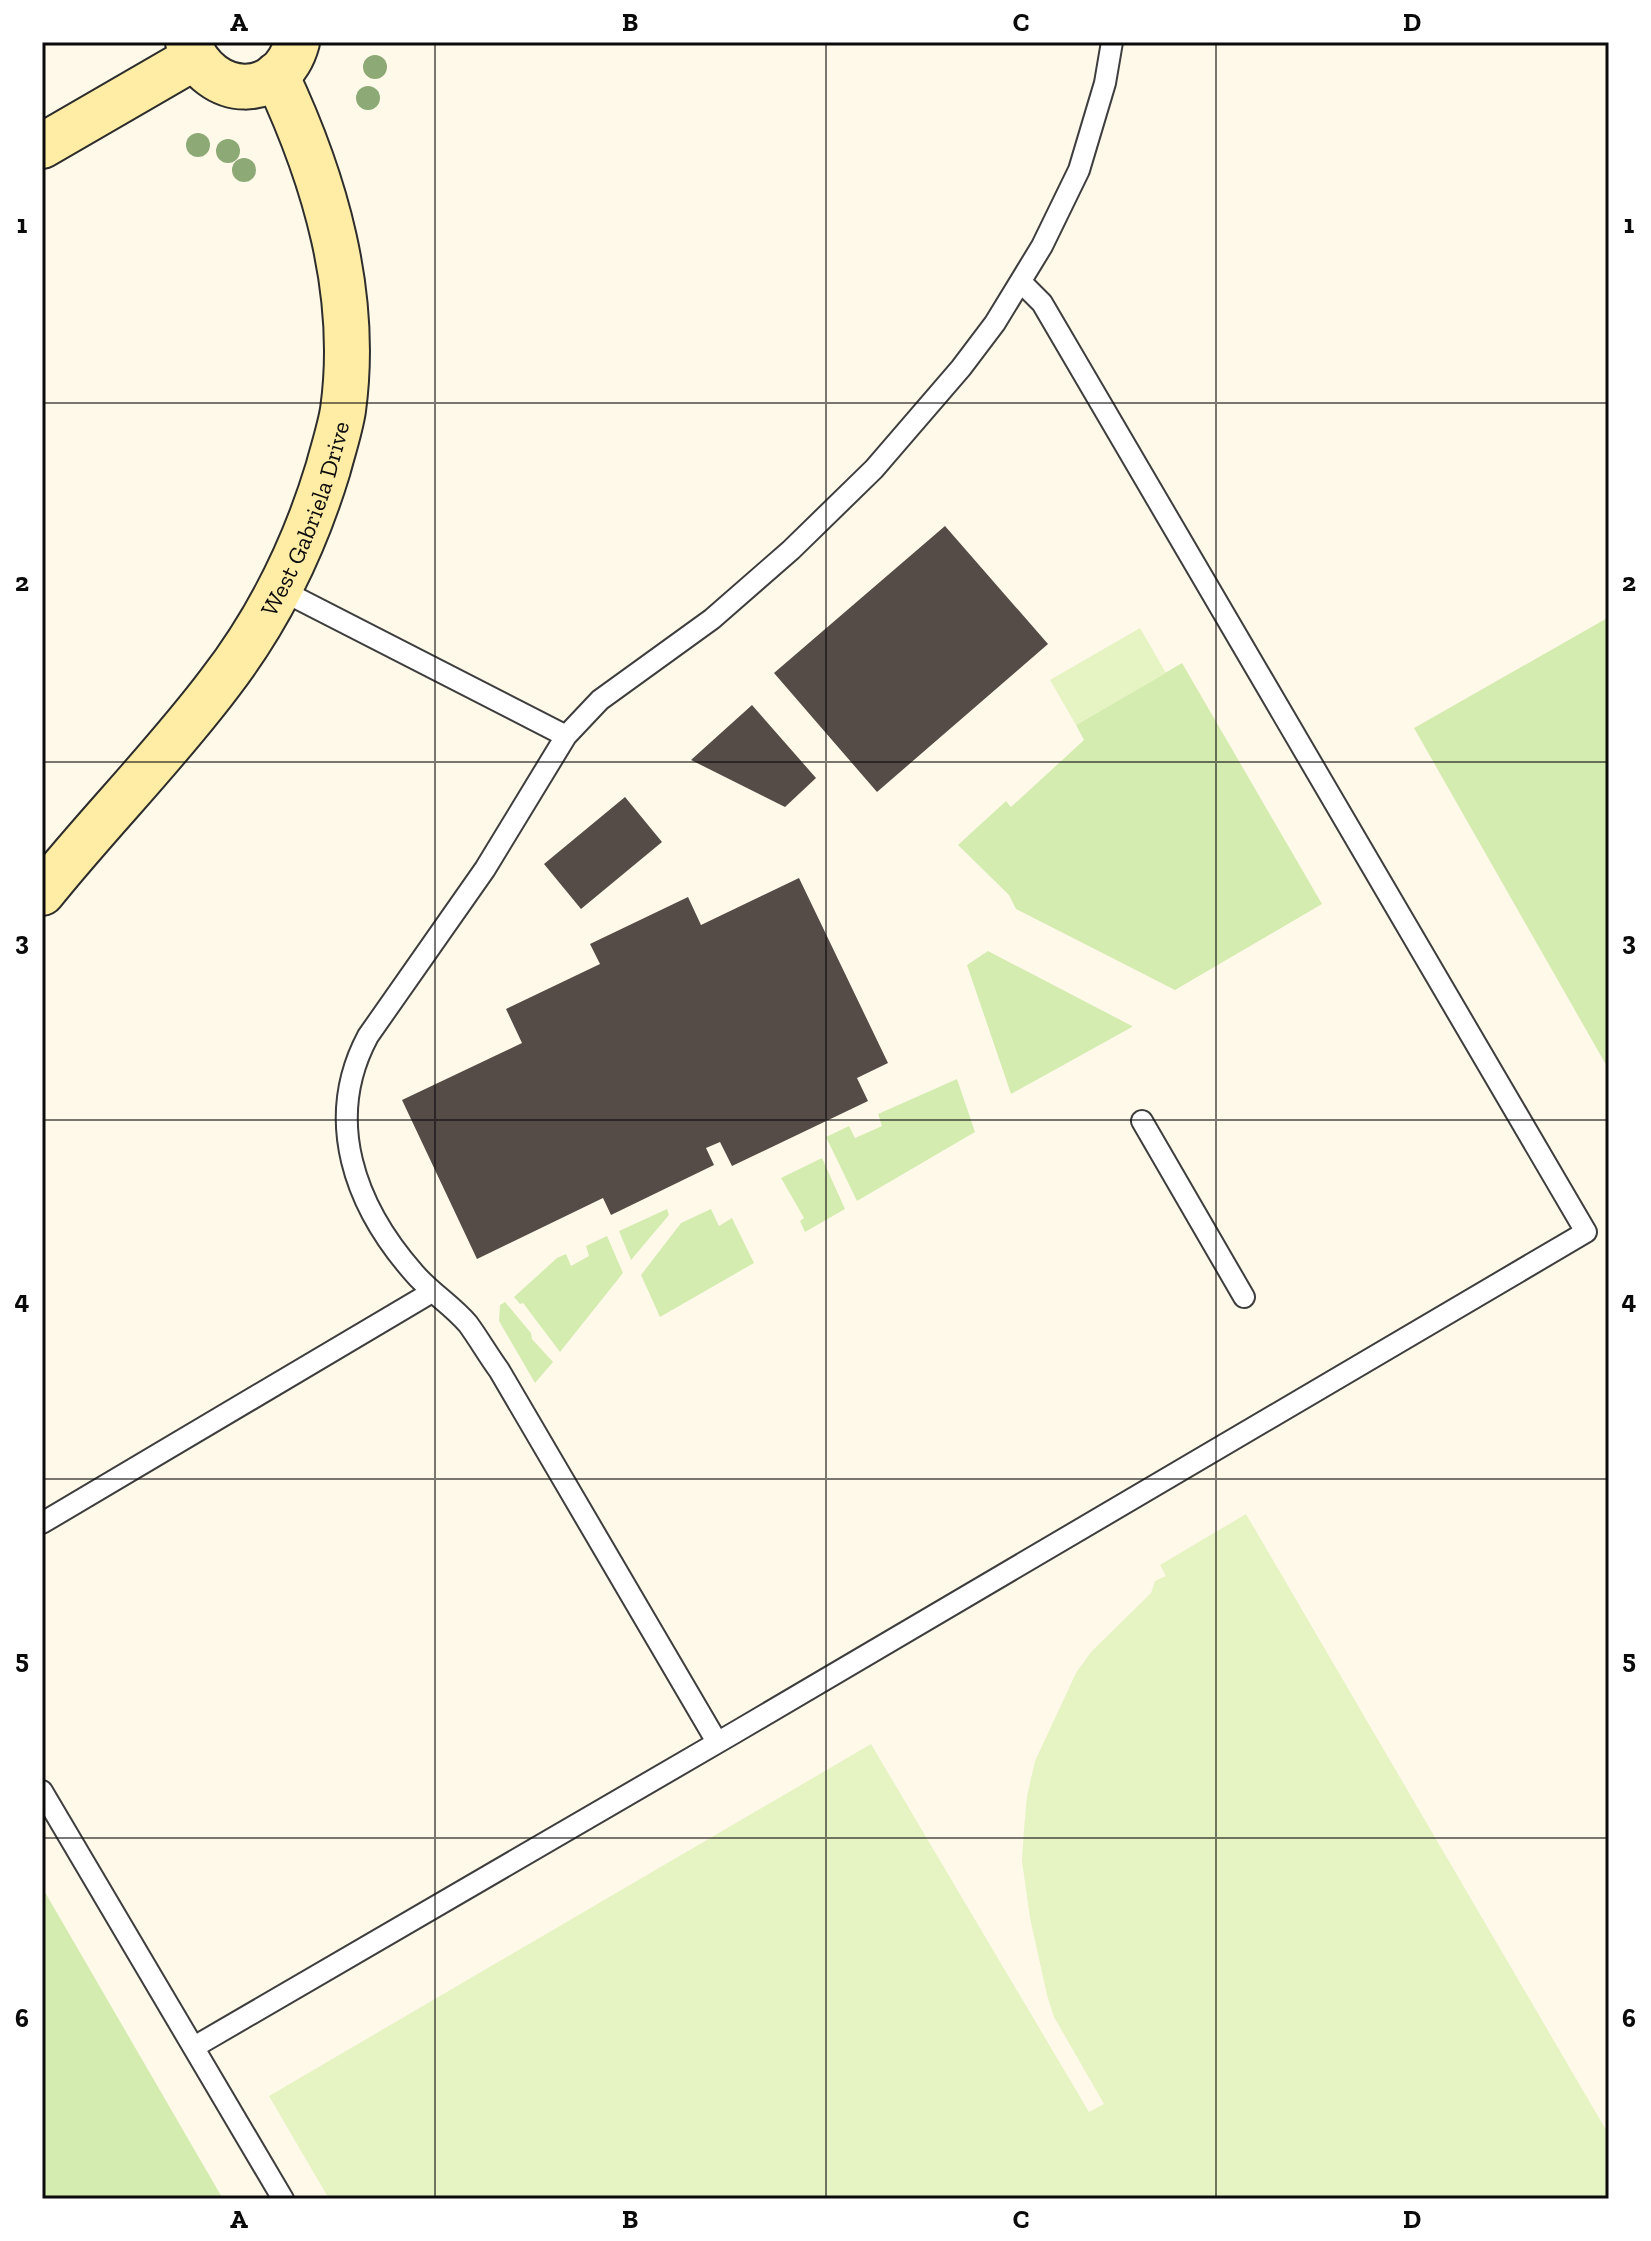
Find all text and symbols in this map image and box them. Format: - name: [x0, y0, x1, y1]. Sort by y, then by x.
- text: A: [230, 6, 248, 38]
- text: B: [622, 6, 638, 38]
- text: C: [1013, 6, 1029, 38]
- text: D: [1403, 6, 1421, 38]
- text: 1: [17, 208, 28, 240]
- text: 1: [1624, 208, 1635, 240]
- street label: West Gabriela Drive: [254, 418, 355, 621]
- text: 2: [15, 566, 29, 598]
- text: 2: [1622, 566, 1636, 598]
- text: 3: [15, 925, 29, 957]
- text: 3: [1622, 925, 1636, 957]
- text: 4: [15, 1284, 30, 1316]
- text: 4: [1622, 1284, 1637, 1316]
- text: 5: [15, 1643, 29, 1675]
- text: 5: [1622, 1643, 1636, 1675]
- text: 6: [15, 2002, 29, 2034]
- text: 6: [1622, 2002, 1636, 2034]
- text: A: [230, 2203, 248, 2235]
- text: B: [622, 2203, 638, 2235]
- text: C: [1013, 2203, 1029, 2235]
- text: D: [1403, 2203, 1421, 2235]

